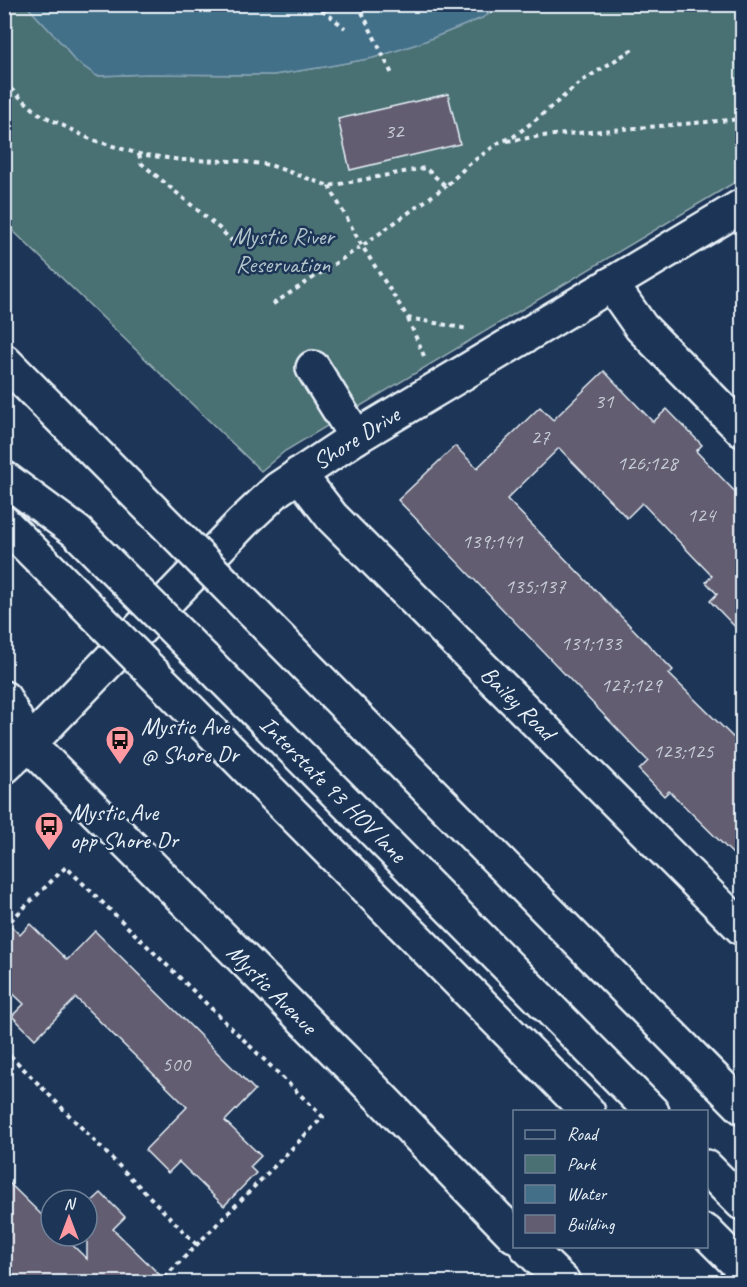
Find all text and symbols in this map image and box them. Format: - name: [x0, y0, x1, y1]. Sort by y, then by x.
- house number: 32: [385, 118, 405, 144]
- park label: Mystic River Reservation: [232, 221, 336, 279]
- house number: 31: [595, 388, 615, 414]
- street label: Shore Drive: [307, 398, 407, 476]
- house number: 27: [531, 424, 551, 450]
- house number: 126;128: [617, 450, 680, 476]
- house number: 124: [687, 502, 718, 528]
- house number: 139;141: [462, 528, 524, 554]
- house number: 135;137: [505, 573, 567, 599]
- house number: 131;133: [561, 630, 623, 656]
- street label: Bailey Road: [474, 659, 564, 749]
- house number: 127;129: [601, 672, 663, 698]
- street label: Interstate 93 HOV lane: [253, 709, 414, 870]
- place label: Mystic Ave @ Shore Dr: [141, 711, 241, 769]
- bus stop icon: Mystic Ave @ Shore Dr: [104, 724, 136, 766]
- house number: 123;125: [653, 738, 715, 764]
- place label: Mystic Ave opp Shore Dr: [70, 797, 181, 855]
- bus stop icon: Mystic Ave opp Shore Dr: [33, 810, 65, 852]
- street label: Mystic Avenue: [221, 938, 325, 1042]
- house number: 500: [162, 1051, 192, 1077]
- legend: [513, 1110, 708, 1248]
- text: Road: [567, 1123, 600, 1145]
- text: Park: [567, 1153, 597, 1175]
- text: Water: [567, 1183, 608, 1205]
- north arrow: [39, 1188, 99, 1248]
- text: N: [64, 1194, 77, 1214]
- text: Building: [567, 1213, 616, 1235]

